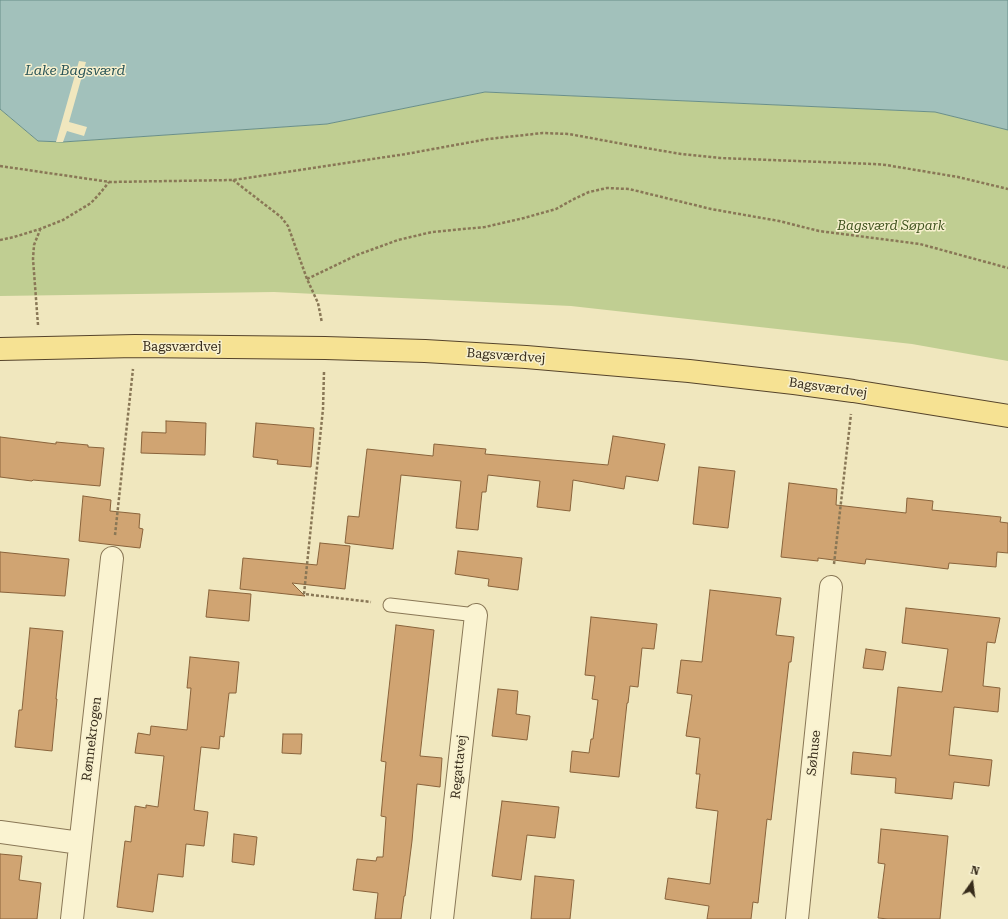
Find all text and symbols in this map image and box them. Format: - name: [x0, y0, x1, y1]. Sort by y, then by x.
- water label: Lake Bagsværd: [25, 63, 125, 79]
- park label: Bagsværd Søpark: [837, 218, 945, 234]
- street label: Bagsværdvej: [142, 339, 222, 355]
- street label: Bagsværdvej: [466, 345, 546, 367]
- street label: Bagsværdvej: [788, 375, 868, 401]
- street label: Rønnekrogen: [79, 696, 105, 782]
- street label: Søhuse: [804, 729, 824, 777]
- street label: Regattavej: [448, 734, 470, 800]
- north arrow: [952, 863, 992, 903]
- text: N: [969, 864, 981, 878]

